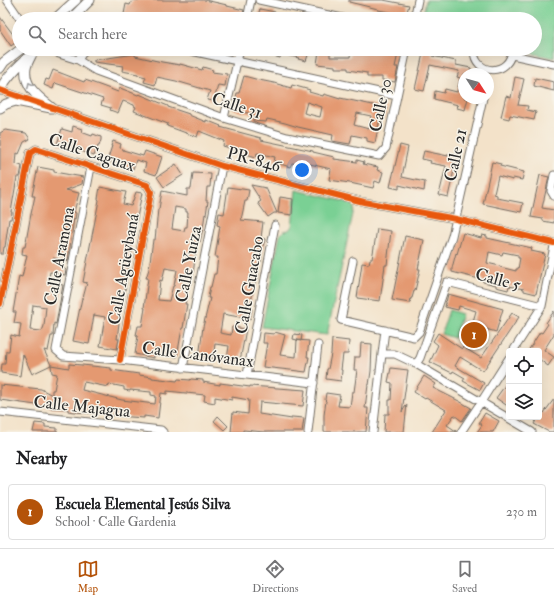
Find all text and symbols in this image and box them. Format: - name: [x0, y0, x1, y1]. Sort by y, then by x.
- search box: [12, 12, 542, 56]
- icon: search: [26, 23, 48, 45]
- text: Search here: [58, 25, 127, 44]
- north arrow: [458, 68, 494, 104]
- street label: Calle 30: [365, 77, 396, 134]
- one-way arrow: [27, 81, 35, 89]
- street label: Calle 31: [209, 88, 264, 123]
- street label: Calle 21: [440, 127, 471, 183]
- street label: Calle Caguax: [46, 129, 138, 176]
- street label: PR-846: [225, 142, 285, 177]
- your location: [292, 160, 312, 180]
- street label: Calle Aramona: [40, 204, 80, 307]
- street label: Calle Agüeybaná: [103, 211, 145, 326]
- street label: Calle Yuiza: [171, 223, 206, 304]
- street label: Calle Guacabo: [231, 234, 268, 336]
- street label: Calle 5: [473, 263, 523, 296]
- pin: 1: [461, 320, 487, 350]
- street label: Calle Canóvanax: [141, 337, 255, 372]
- map controls: [506, 348, 542, 420]
- button: locate: [506, 348, 542, 384]
- button: layers: [506, 384, 542, 420]
- street label: Calle Majagua: [32, 391, 132, 422]
- text: Nearby: [16, 448, 67, 469]
- text: Escuela Elemental Jesús Silva: [55, 495, 231, 514]
- text: 1: [28, 504, 32, 520]
- text: 230 m: [506, 504, 537, 520]
- text: School · Calle Gardenia: [55, 514, 176, 530]
- tab: Map: [77, 558, 99, 595]
- tab: Directions: [252, 558, 299, 595]
- tab: Saved: [452, 558, 477, 595]

